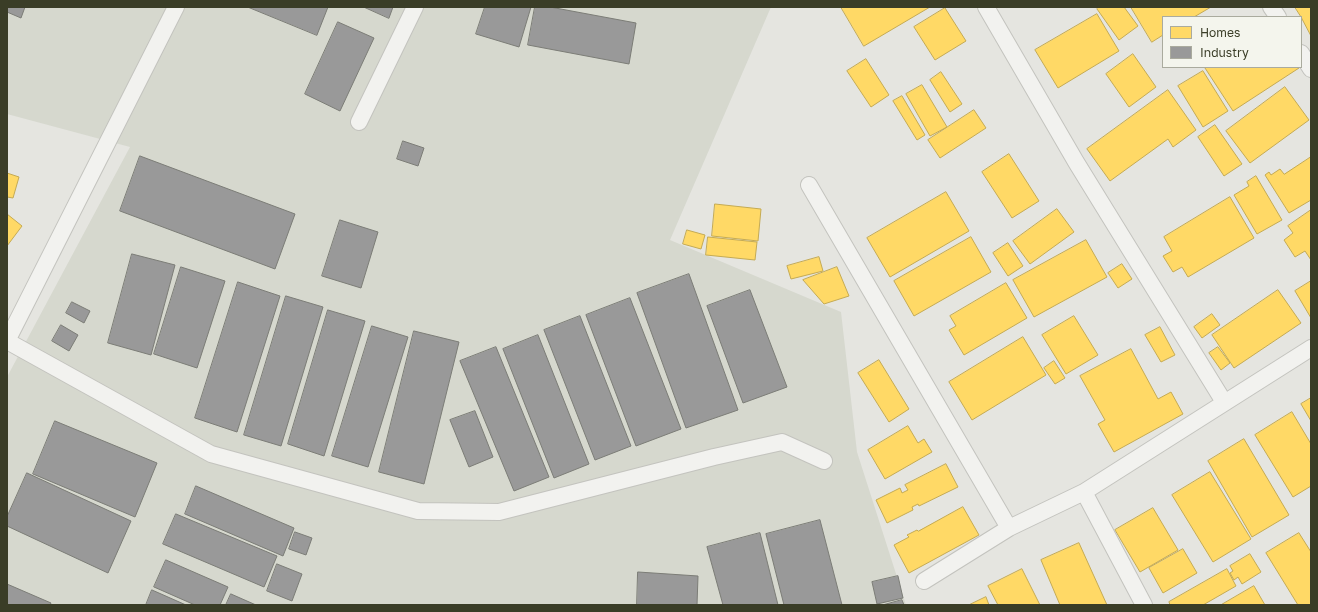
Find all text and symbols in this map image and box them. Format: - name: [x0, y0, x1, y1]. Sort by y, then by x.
- legend: [1162, 16, 1302, 68]
- text: Homes: [1200, 25, 1240, 40]
- text: Industry: [1200, 45, 1249, 60]

